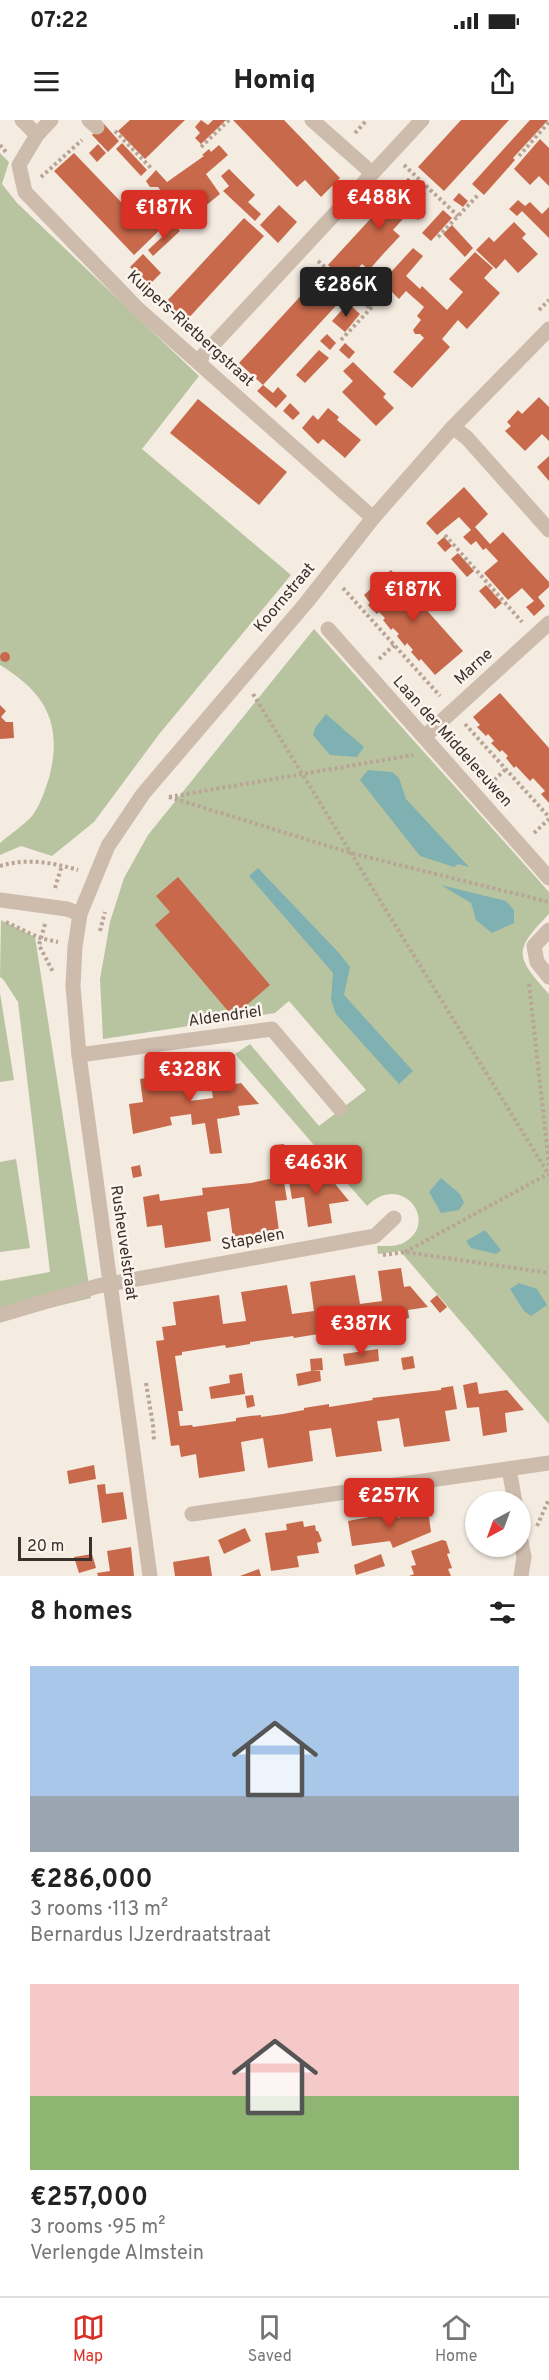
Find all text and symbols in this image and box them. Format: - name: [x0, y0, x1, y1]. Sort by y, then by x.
- text: 07:22: [30, 8, 88, 35]
- text: Homiq: [233, 64, 316, 98]
- icon: menu: [30, 65, 63, 98]
- icon: share: [486, 65, 519, 98]
- pin: €488K: [337, 180, 421, 231]
- text: €488K: [347, 186, 411, 212]
- pin: €187K: [122, 190, 206, 241]
- text: €187K: [135, 196, 193, 222]
- street label: Kuipers-Rietbergstraat: [122, 267, 258, 391]
- pin: €286K: [304, 267, 388, 318]
- text: €286K: [314, 273, 378, 299]
- street label: Koornstraat: [250, 559, 320, 637]
- pin: €187K: [371, 572, 455, 623]
- text: €187K: [384, 578, 442, 604]
- street label: Marne: [451, 645, 497, 689]
- street label: Laan der Middeleeuwen: [388, 672, 516, 812]
- street label: Aldendriel: [187, 1002, 263, 1032]
- pin: €328K: [148, 1052, 232, 1103]
- text: €328K: [158, 1058, 222, 1084]
- pin: €463K: [274, 1145, 358, 1196]
- text: €463K: [284, 1151, 348, 1177]
- street label: Rusheuvelstraat: [105, 1184, 141, 1302]
- street label: Stapelen: [220, 1225, 286, 1255]
- pin: €387K: [319, 1306, 403, 1357]
- text: €387K: [330, 1312, 392, 1338]
- pin: €257K: [347, 1478, 431, 1529]
- text: €257K: [358, 1484, 420, 1510]
- north arrow: [465, 1491, 531, 1557]
- map controls: [465, 1491, 531, 1557]
- scale bar: [18, 1534, 92, 1562]
- text: 20 m: [27, 1537, 64, 1557]
- text: 8 homes: [30, 1596, 133, 1629]
- icon: filters: [486, 1596, 519, 1629]
- icon: home: [221, 1705, 329, 1813]
- text: €286,000: [30, 1864, 153, 1897]
- text: 3 rooms · 113 m²: [30, 1897, 168, 1923]
- text: Bernardus IJzerdraatstraat: [30, 1923, 271, 1949]
- icon: home: [221, 2023, 329, 2131]
- text: €257,000: [30, 2182, 148, 2215]
- text: 3 rooms · 95 m²: [30, 2215, 166, 2241]
- text: Verlengde Almstein: [30, 2241, 204, 2267]
- tab: Map: [72, 2311, 105, 2367]
- tab: Saved: [248, 2311, 292, 2367]
- tab: Home: [435, 2311, 477, 2367]

